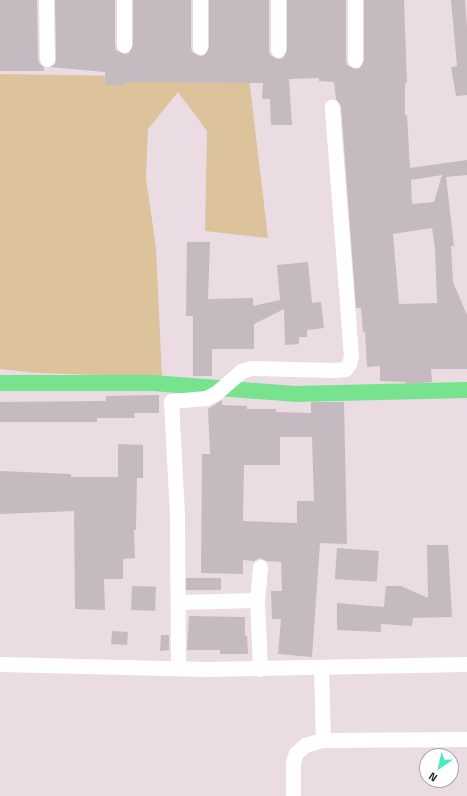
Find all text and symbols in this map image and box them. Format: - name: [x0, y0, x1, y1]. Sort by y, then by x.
- north arrow: [419, 748, 459, 788]
- text: N: [425, 768, 440, 786]

